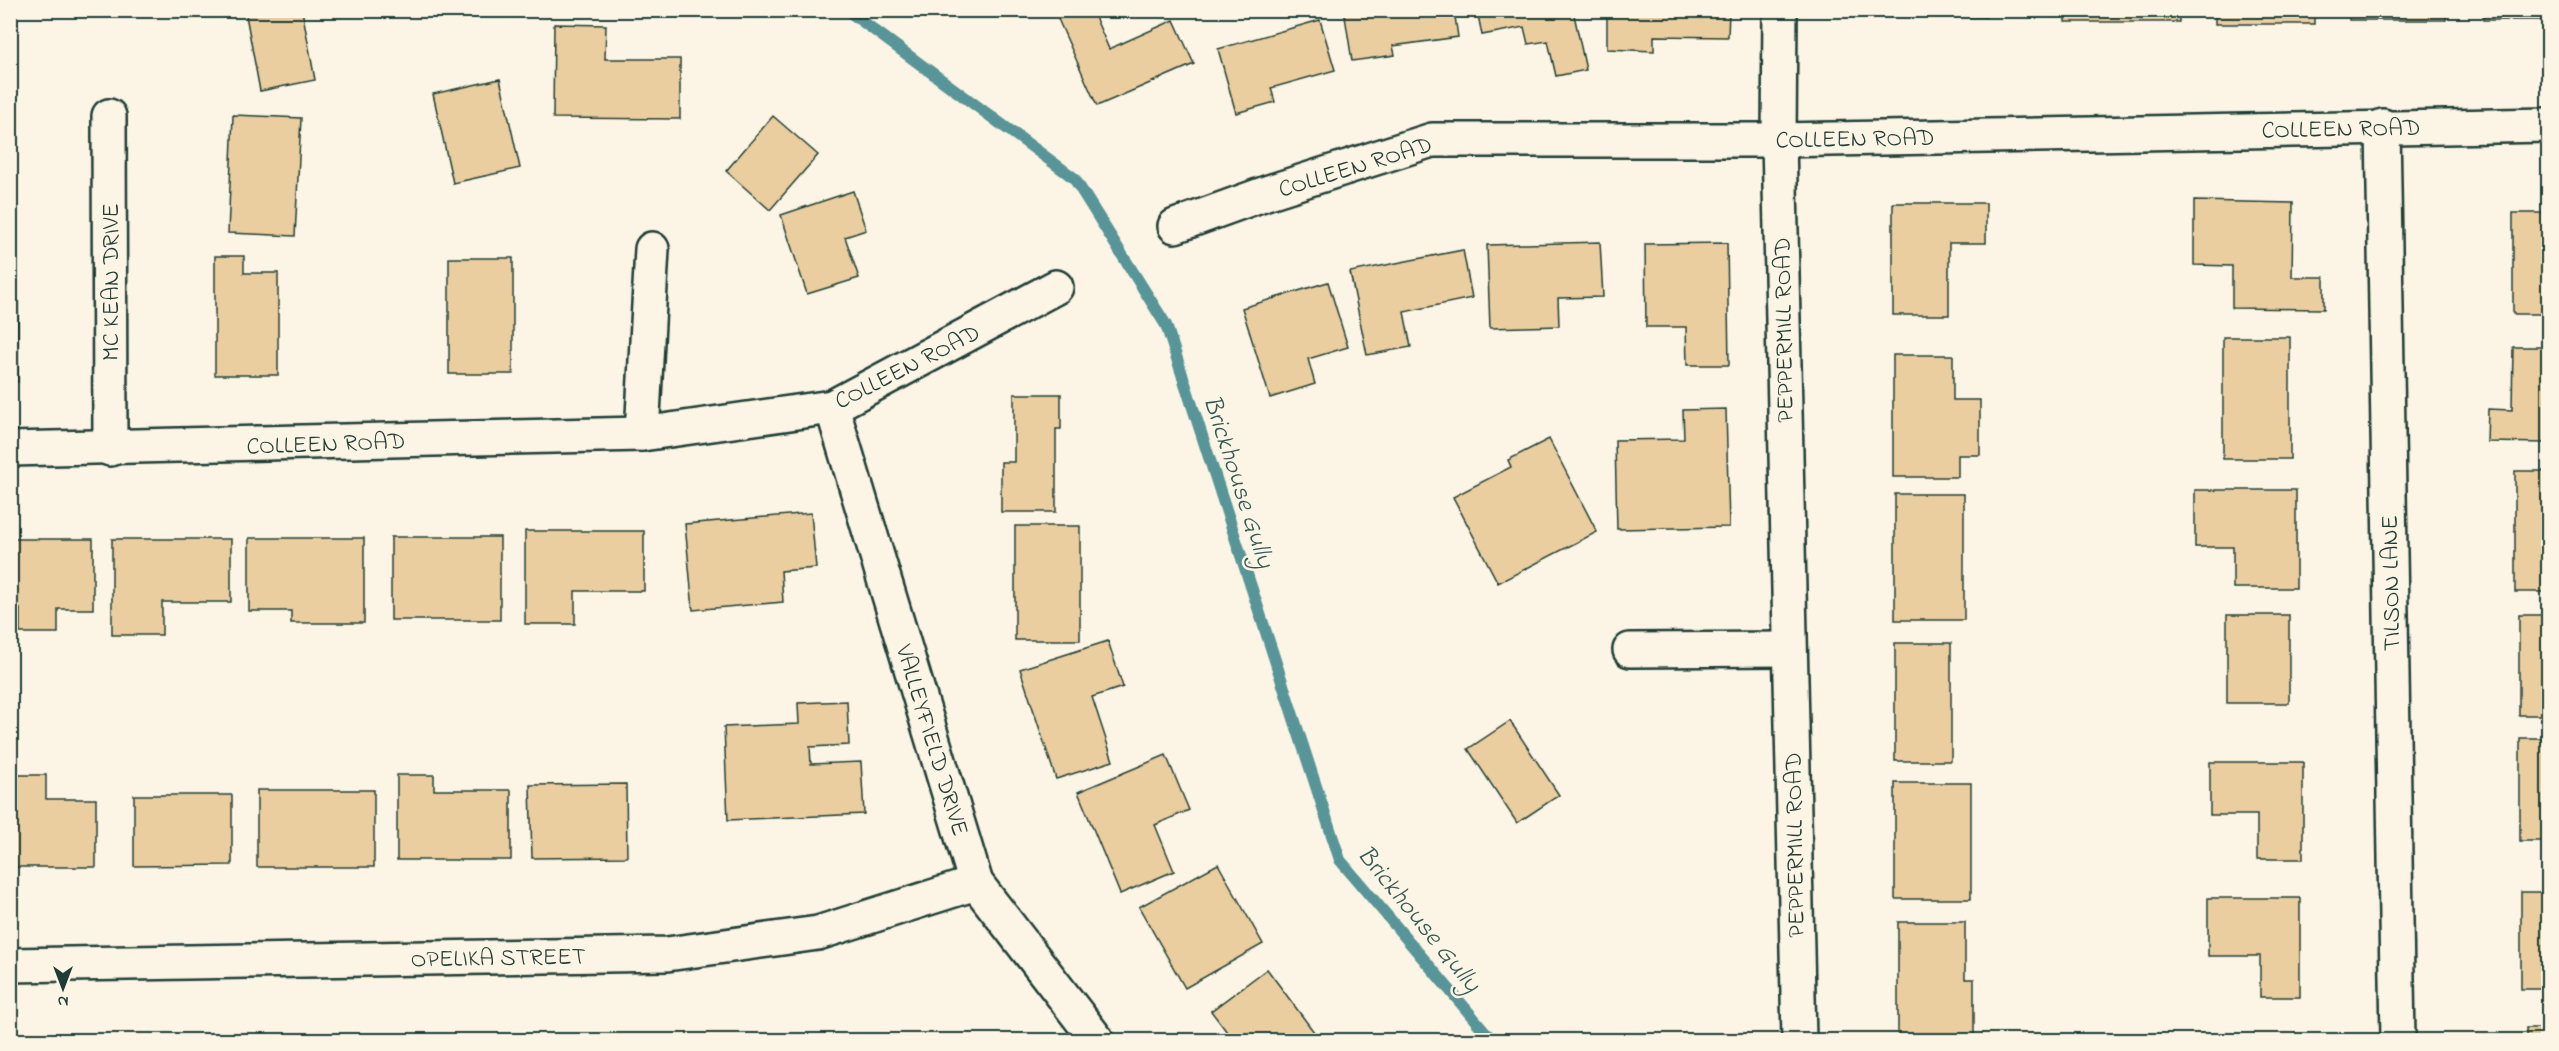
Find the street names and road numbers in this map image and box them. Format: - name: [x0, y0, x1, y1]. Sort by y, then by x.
- street label: COLLEEN ROAD: [2261, 112, 2421, 149]
- street label: COLLEEN ROAD: [1775, 122, 1935, 159]
- street label: COLLEEN ROAD: [1275, 128, 1437, 208]
- street label: MC KEAN DRIVE: [95, 203, 130, 361]
- street label: PEPPERMILL ROAD: [1766, 237, 1805, 423]
- street label: COLLEEN ROAD: [829, 317, 987, 420]
- street label: COLLEEN ROAD: [246, 425, 406, 466]
- street label: TILSON LANE: [2374, 515, 2411, 651]
- street label: VALLEYFIELD DRIVE: [885, 640, 976, 841]
- street label: PEPPERMILL ROAD: [1777, 752, 1816, 938]
- street label: OPELIKA STREET: [410, 940, 586, 979]

